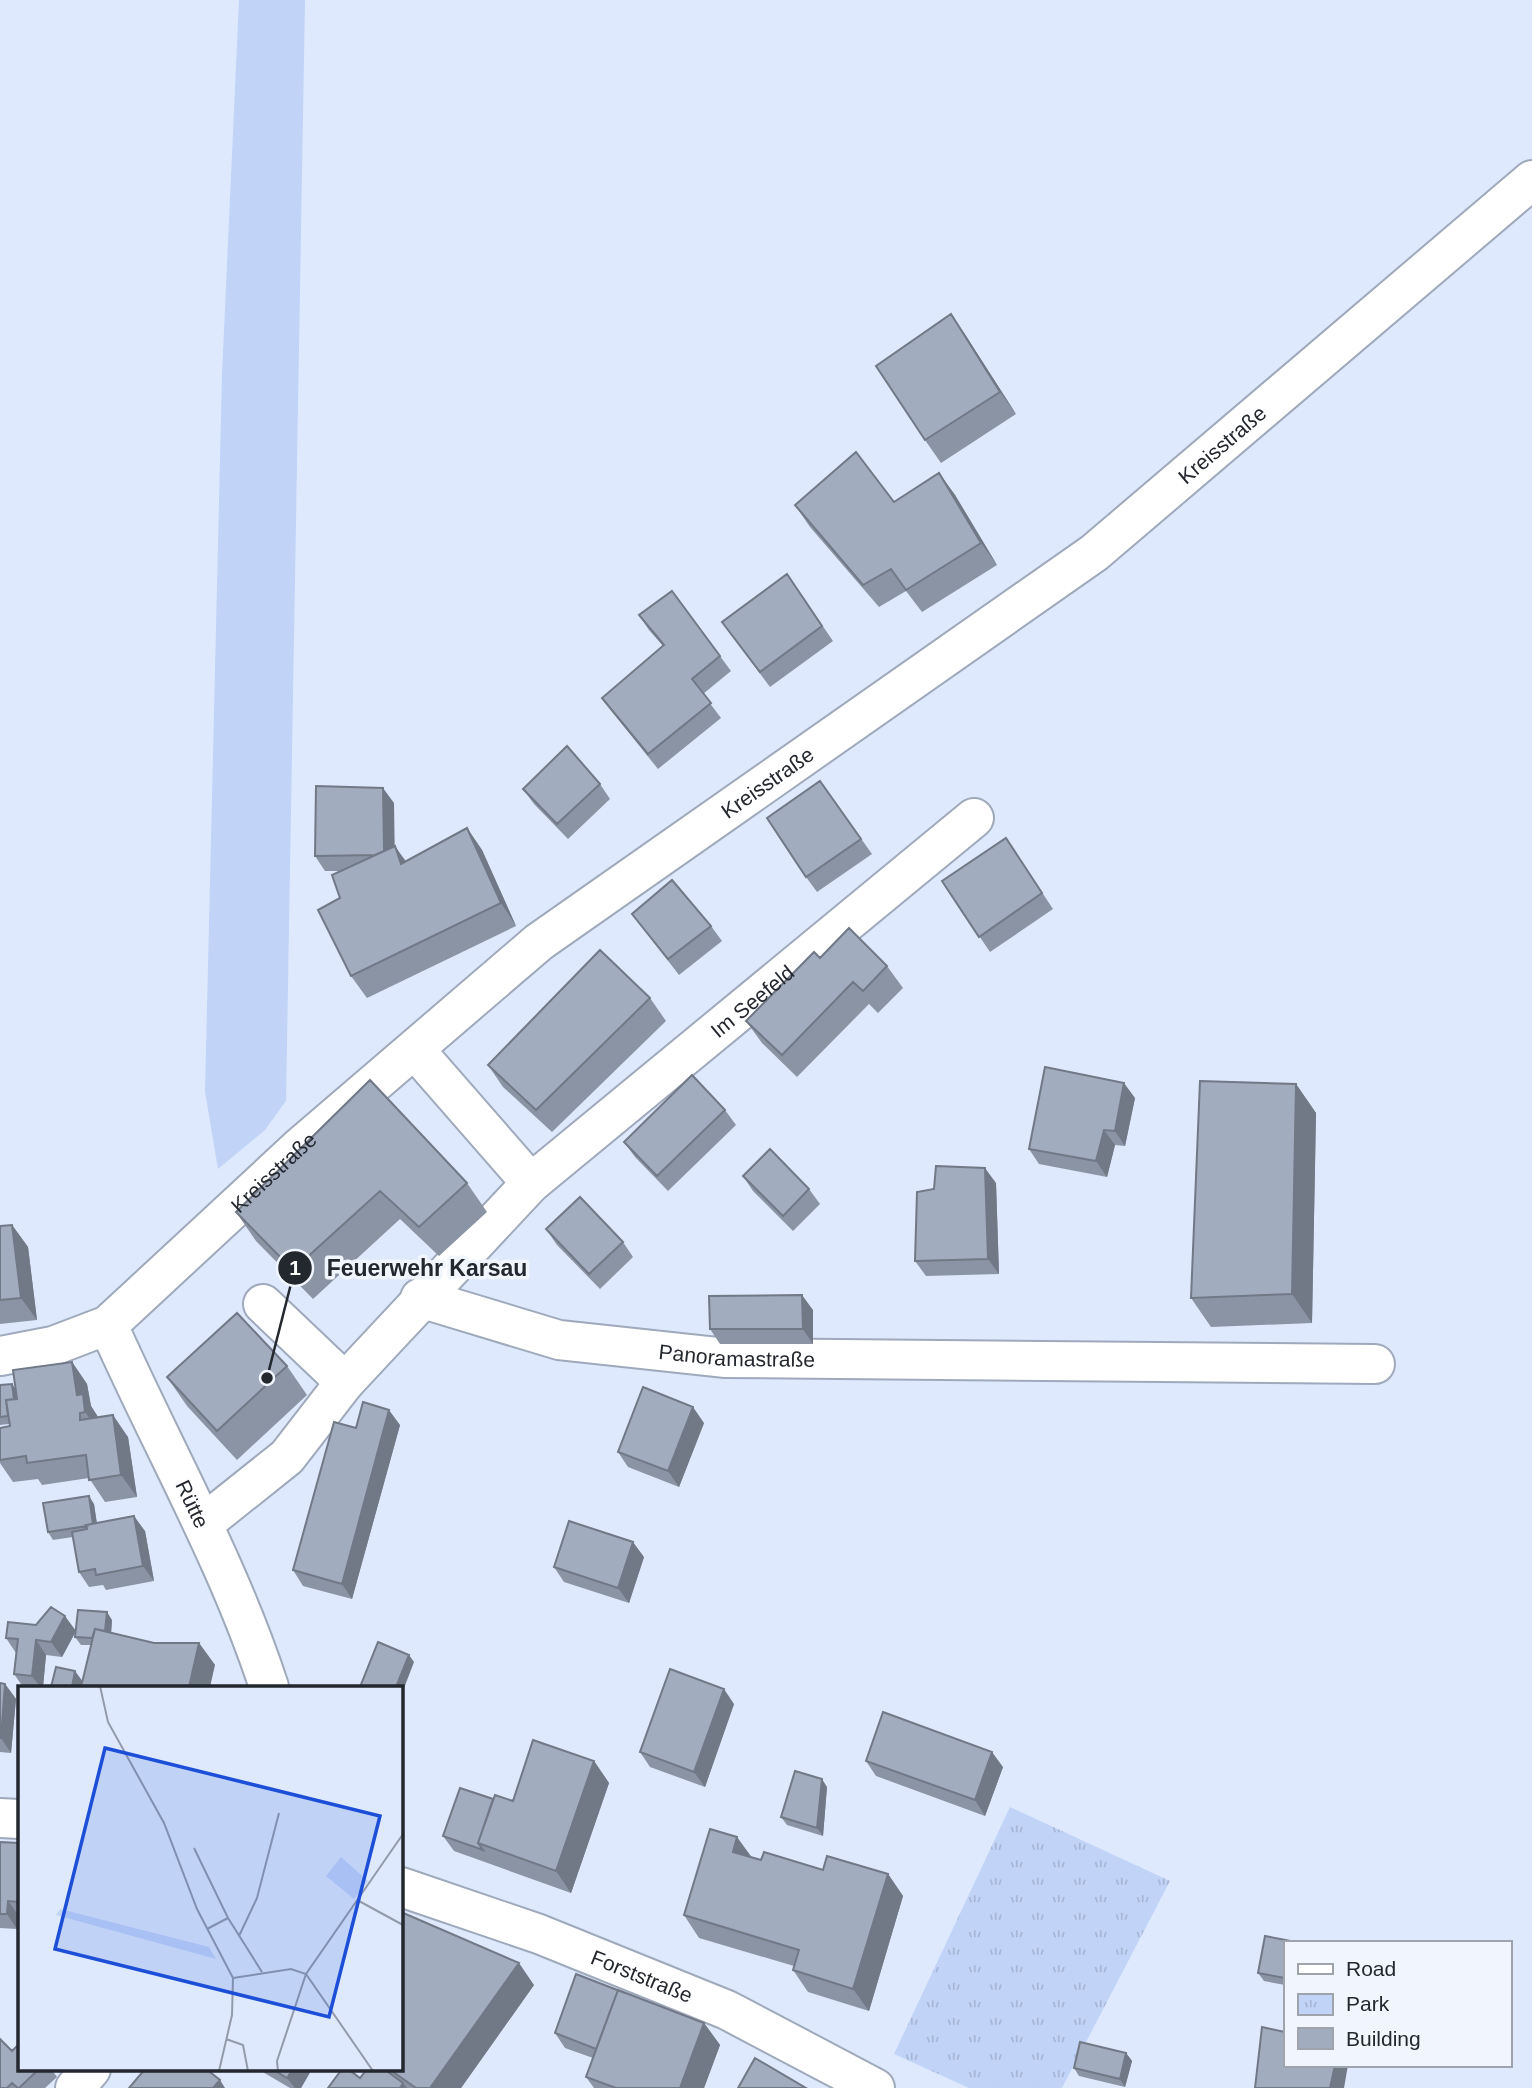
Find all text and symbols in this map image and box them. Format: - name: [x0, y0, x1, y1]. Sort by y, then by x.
- street label: Kreisstraße: [1173, 401, 1270, 488]
- street label: Kreisstraße: [716, 742, 818, 822]
- street label: Im Seefeld: [706, 960, 798, 1042]
- street label: Kreisstraße: [226, 1127, 320, 1217]
- callout: Feuerwehr Karsau: [277, 1246, 541, 1290]
- text: Feuerwehr Karsau: [327, 1255, 527, 1281]
- text: 1: [289, 1256, 301, 1279]
- street label: Panoramastraße: [658, 1339, 815, 1370]
- street label: Rütte: [172, 1476, 214, 1531]
- inset map: [18, 1686, 402, 2070]
- legend: [1284, 1941, 1511, 2067]
- street label: Forststraße: [588, 1945, 696, 2006]
- text: Road: [1346, 1957, 1396, 1980]
- text: Park: [1346, 1992, 1390, 2015]
- text: Building: [1346, 2027, 1421, 2050]

